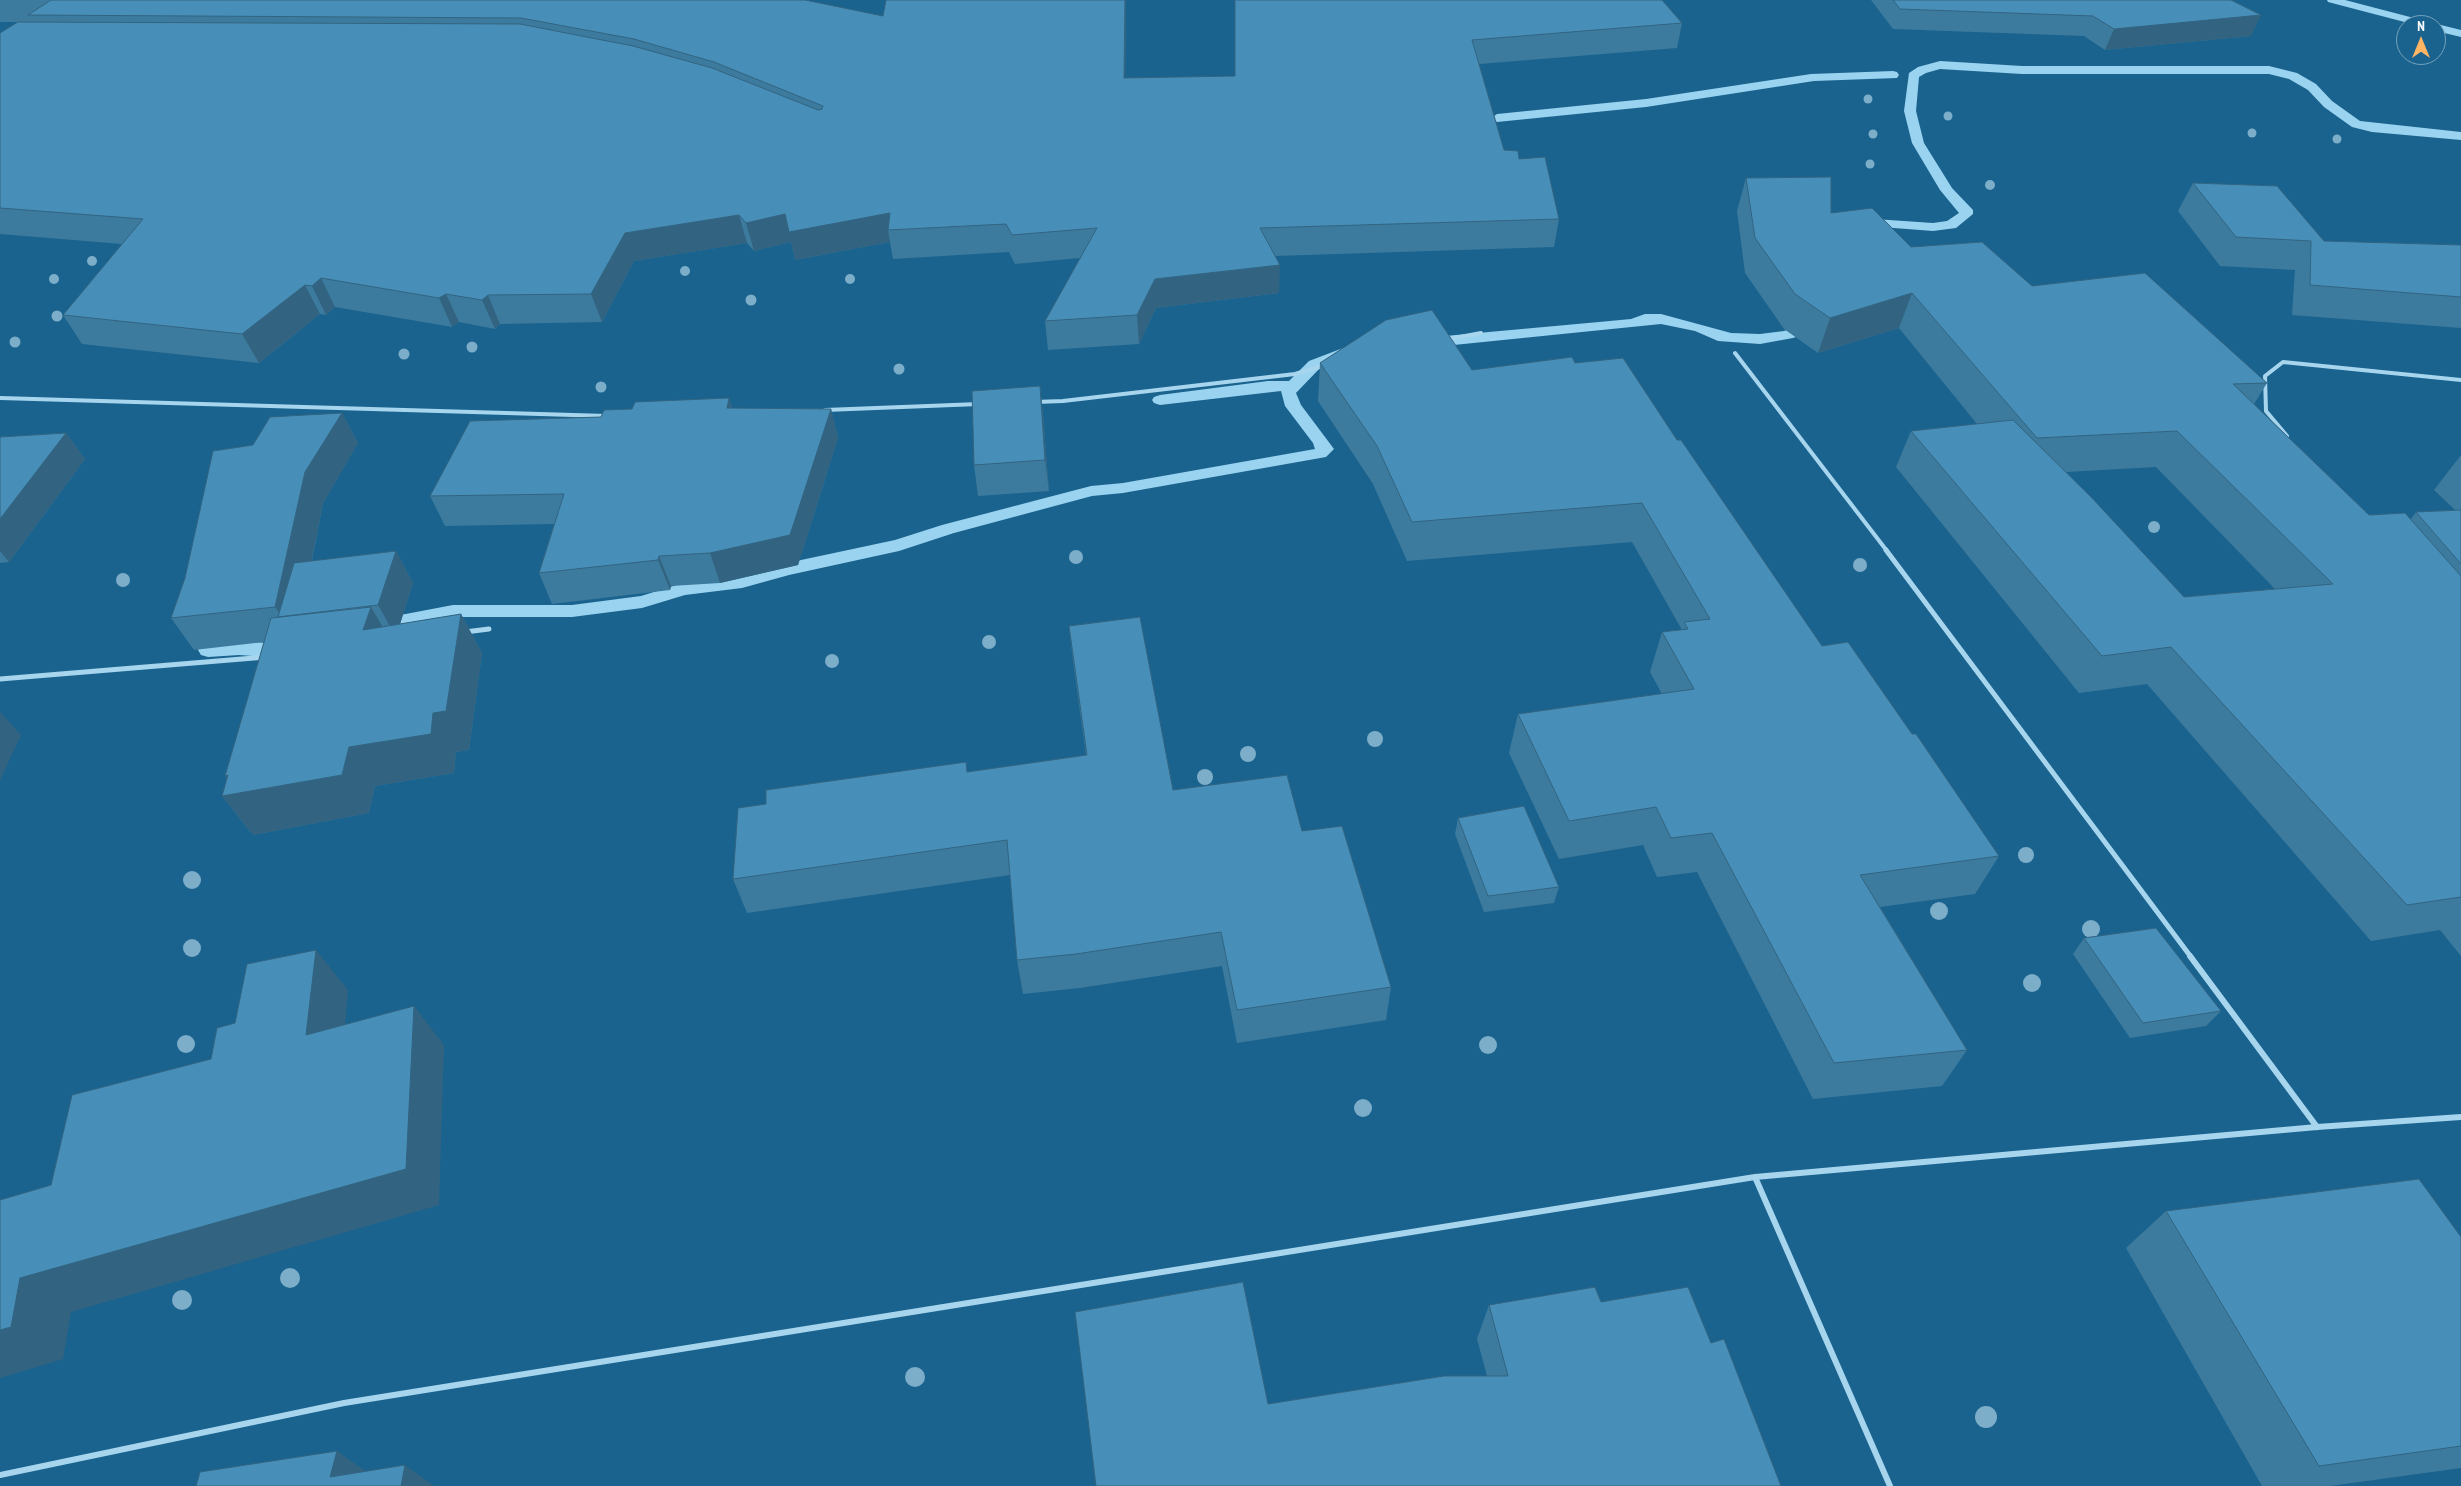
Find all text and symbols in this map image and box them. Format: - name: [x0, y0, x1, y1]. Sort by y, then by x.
- north arrow: [2396, 15, 2446, 65]
- text: N: [2417, 17, 2425, 35]

